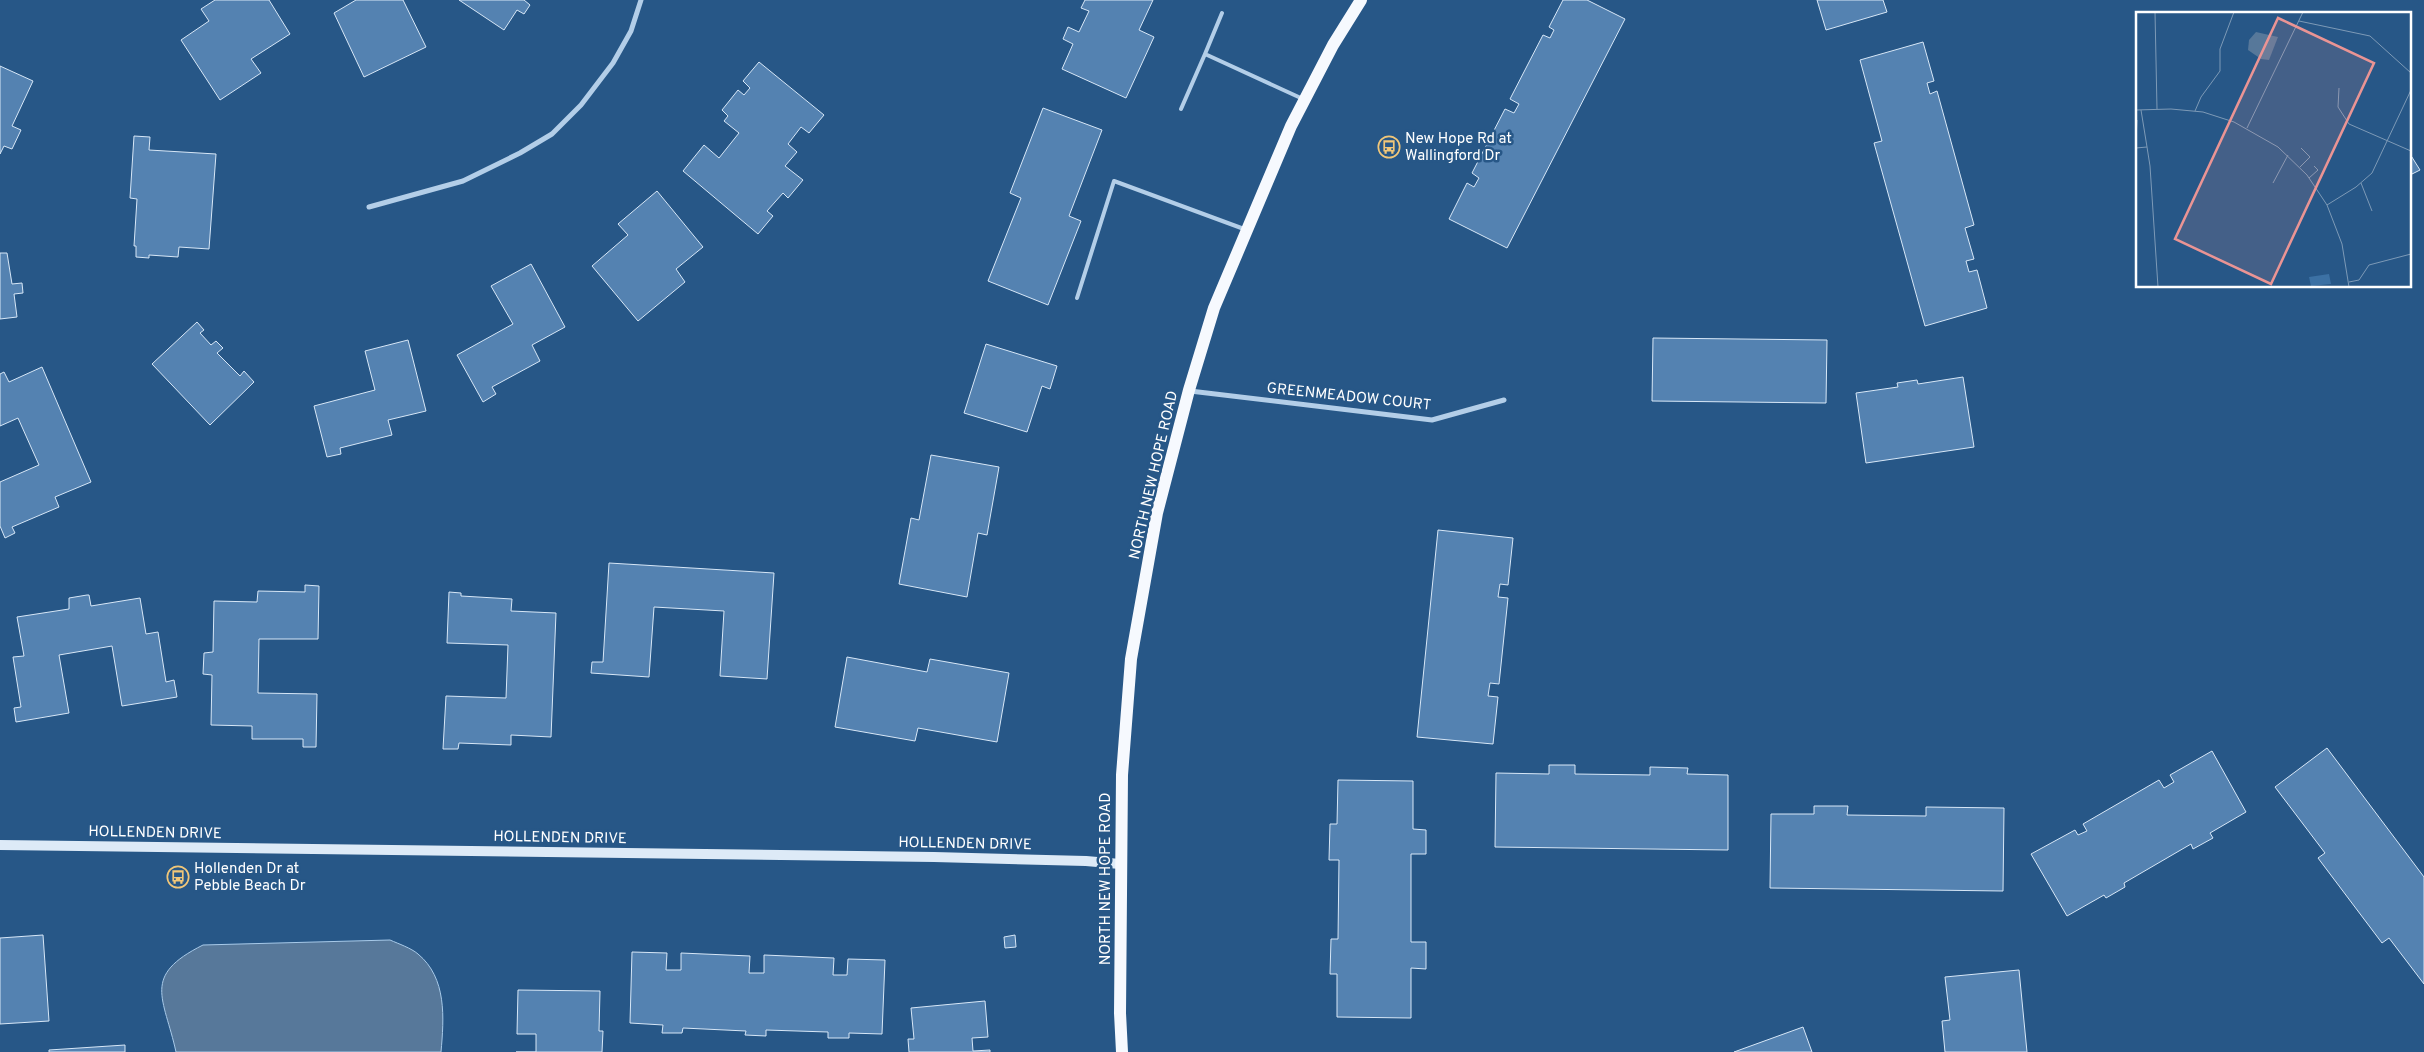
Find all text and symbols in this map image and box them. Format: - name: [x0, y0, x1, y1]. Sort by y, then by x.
- inset map: [2136, 12, 2412, 288]
- place label: New Hope Rd at Wallingford Dr: [1405, 130, 1512, 166]
- bus stop icon: New Hope Rd at Wallingford Dr: [1377, 135, 1401, 159]
- street label: GREENMEADOW COURT: [1266, 379, 1432, 416]
- street label: NORTH NEW HOPE ROAD: [1126, 389, 1183, 562]
- street label: NORTH NEW HOPE ROAD: [1097, 793, 1116, 965]
- street label: HOLLENDEN DRIVE: [88, 823, 222, 844]
- street label: HOLLENDEN DRIVE: [493, 828, 627, 849]
- street label: HOLLENDEN DRIVE: [898, 834, 1032, 855]
- place label: Hollenden Dr at Pebble Beach Dr: [194, 860, 306, 896]
- bus stop icon: Hollenden Dr at Pebble Beach Dr: [166, 865, 190, 889]

